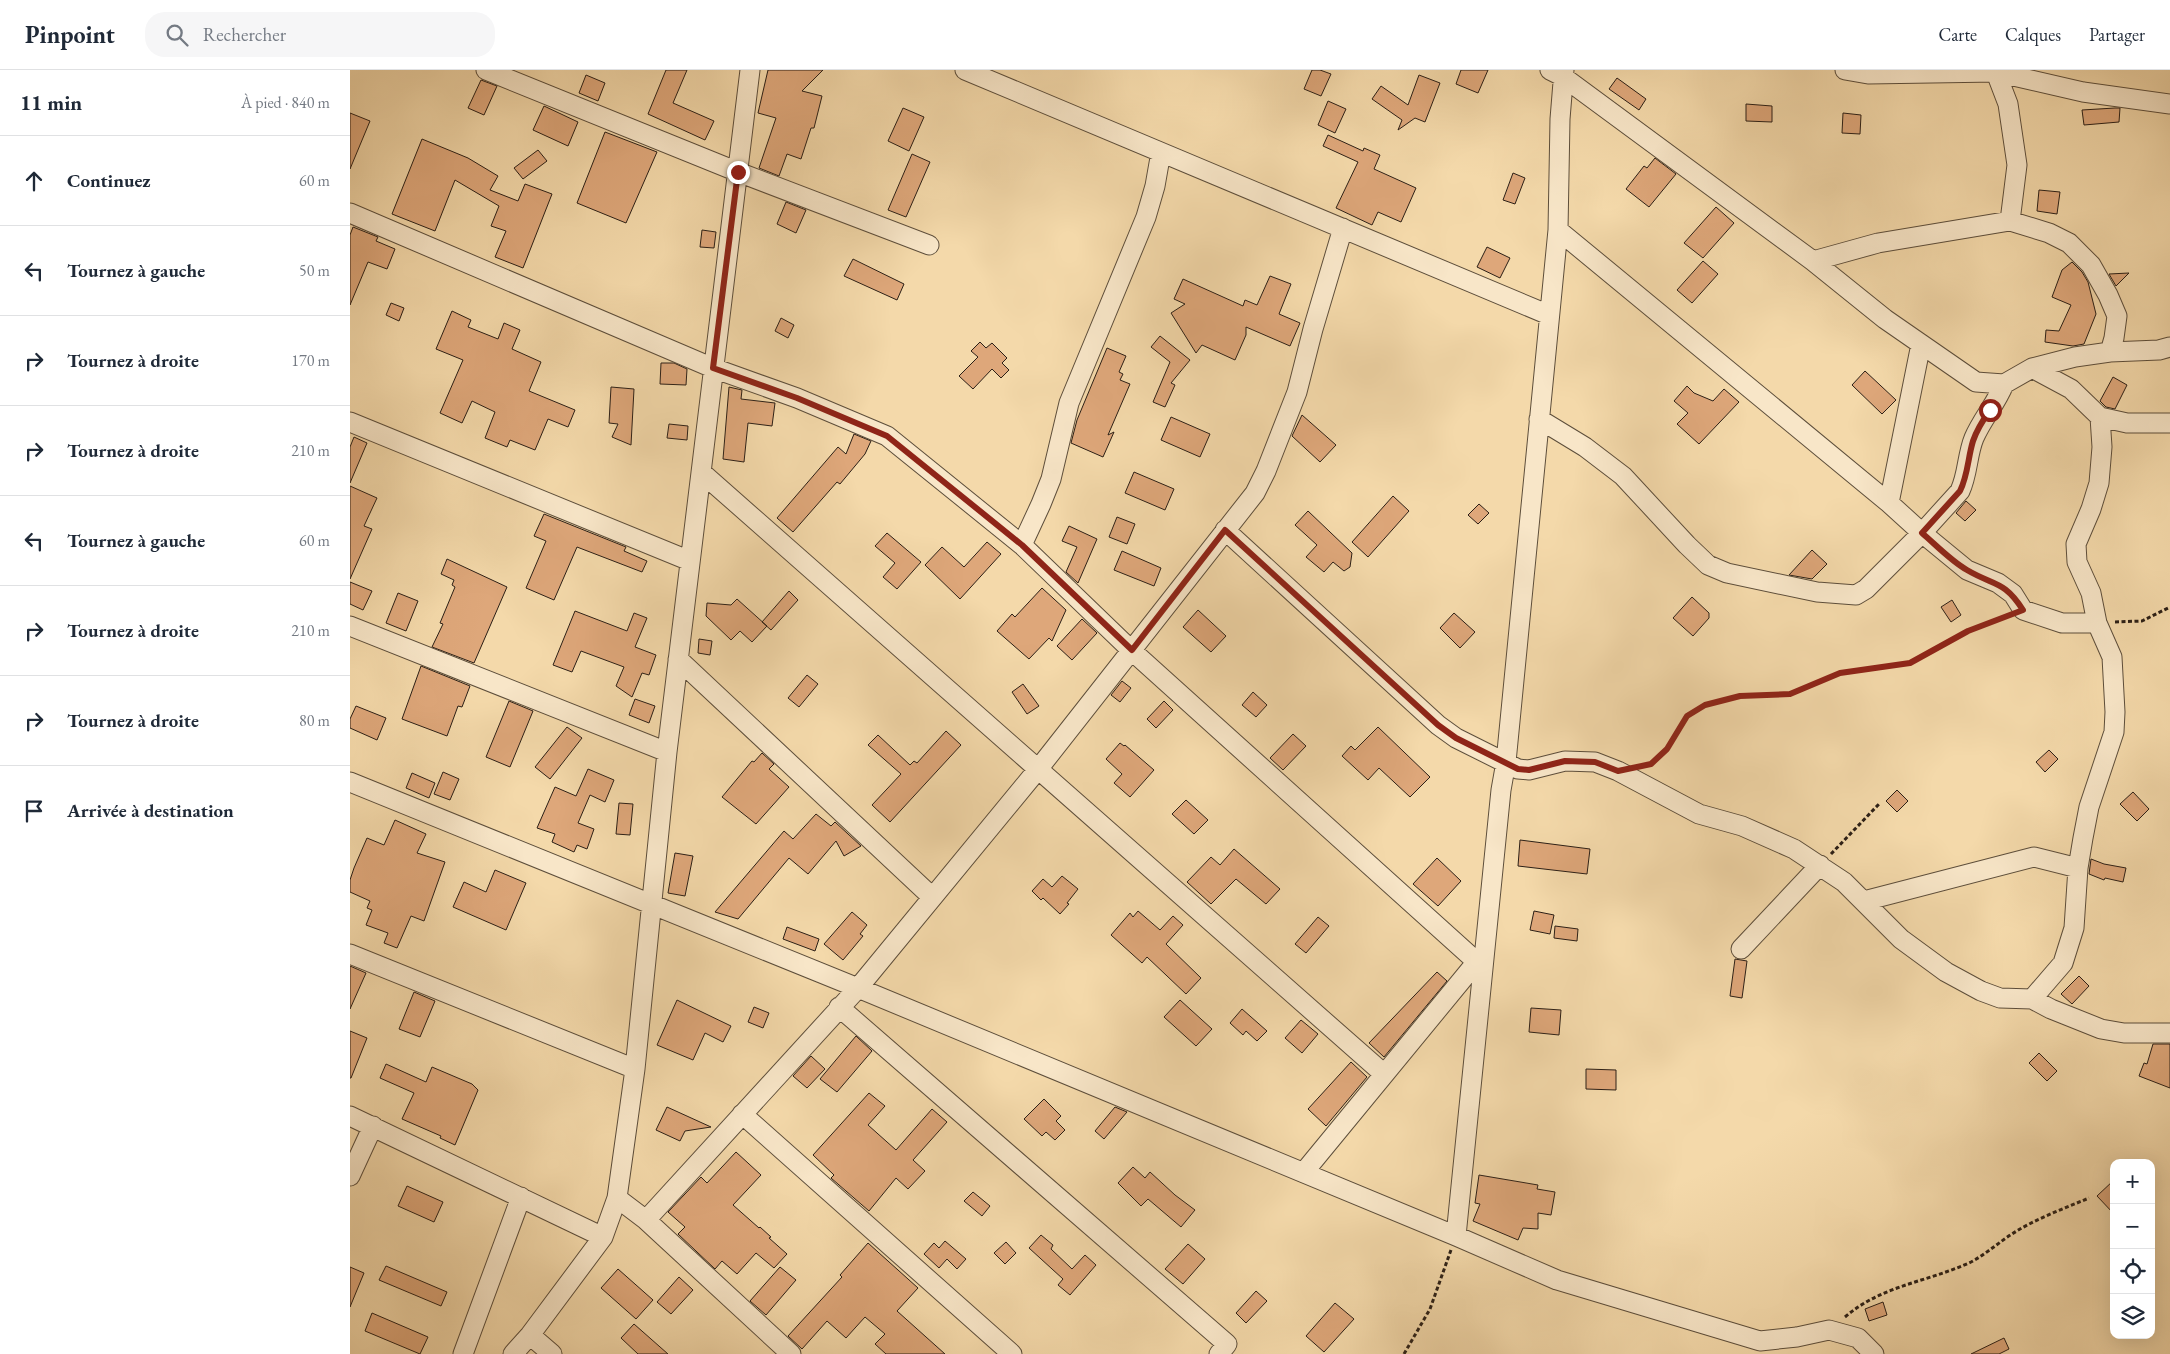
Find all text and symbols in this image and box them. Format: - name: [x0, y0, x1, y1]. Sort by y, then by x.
- search box: [145, 12, 495, 57]
- text: Pinpoint: [25, 19, 115, 50]
- icon: search: [163, 21, 191, 49]
- text: Rechercher: [203, 22, 286, 47]
- text: Carte: [1938, 23, 1977, 46]
- text: Calques: [2005, 23, 2061, 46]
- text: Partager: [2089, 23, 2145, 46]
- text: 11 min: [20, 89, 82, 116]
- text: À pied · 840 m: [241, 92, 330, 113]
- route end: [727, 161, 750, 184]
- icon: ahead: [20, 167, 48, 195]
- text: Continuez: [67, 168, 151, 193]
- text: 60 m: [299, 170, 330, 191]
- icon: left: [20, 257, 48, 285]
- text: Tournez à gauche: [67, 258, 205, 283]
- text: 50 m: [299, 260, 330, 281]
- icon: right: [20, 347, 48, 375]
- text: Tournez à droite: [67, 348, 199, 373]
- text: 170 m: [291, 350, 330, 371]
- route start: [1979, 399, 2002, 422]
- icon: right: [20, 437, 48, 465]
- text: Tournez à droite: [67, 438, 199, 463]
- text: 210 m: [291, 440, 330, 461]
- icon: left: [20, 527, 48, 555]
- text: Tournez à gauche: [67, 528, 205, 553]
- text: 60 m: [299, 530, 330, 551]
- icon: right: [20, 617, 48, 645]
- text: Tournez à droite: [67, 618, 199, 643]
- text: 210 m: [291, 620, 330, 641]
- icon: right: [20, 707, 48, 735]
- text: Tournez à droite: [67, 708, 199, 733]
- text: 80 m: [299, 710, 330, 731]
- icon: arrive: [20, 797, 48, 825]
- text: Arrivée à destination: [67, 798, 234, 823]
- map controls: [2110, 1159, 2155, 1339]
- button: +: [2110, 1159, 2155, 1204]
- button: −: [2110, 1204, 2155, 1249]
- button: locate: [2110, 1249, 2155, 1294]
- button: layers: [2110, 1294, 2155, 1339]

